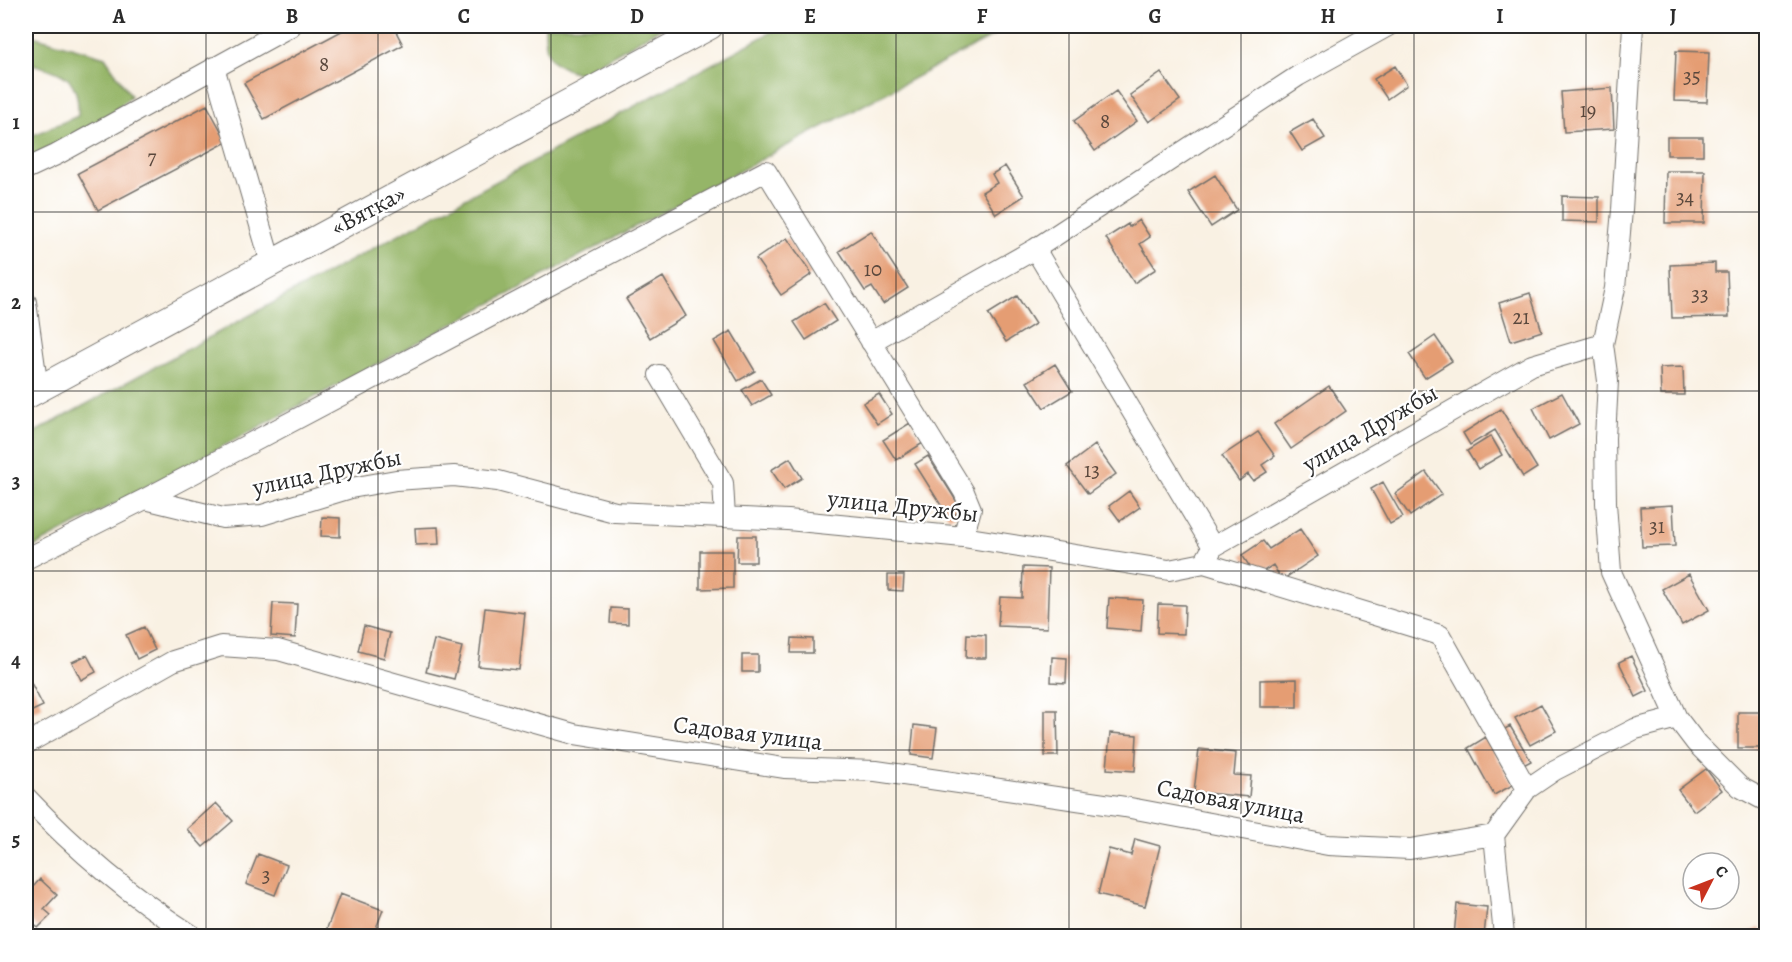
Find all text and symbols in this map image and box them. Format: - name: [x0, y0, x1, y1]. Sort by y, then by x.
- text: A: [112, 3, 126, 30]
- text: B: [286, 3, 298, 30]
- text: C: [458, 3, 470, 30]
- text: D: [630, 3, 644, 30]
- text: E: [804, 3, 816, 30]
- text: F: [977, 3, 988, 30]
- text: G: [1148, 3, 1162, 30]
- text: H: [1321, 3, 1336, 30]
- text: I: [1496, 3, 1504, 30]
- text: J: [1670, 3, 1677, 30]
- house number: 8: [319, 50, 329, 78]
- house number: 35: [1683, 62, 1701, 90]
- house number: 19: [1580, 96, 1596, 124]
- house number: 8: [1100, 107, 1110, 135]
- text: 1: [12, 109, 20, 136]
- house number: 7: [148, 143, 157, 171]
- street label: «Вятка»: [325, 177, 411, 243]
- house number: 34: [1676, 183, 1694, 211]
- house number: 10: [864, 255, 882, 283]
- house number: 33: [1691, 280, 1709, 308]
- text: 2: [11, 289, 21, 316]
- house number: 21: [1512, 303, 1530, 331]
- street label: улица Дружбы: [1296, 376, 1443, 480]
- street label: улица Дружбы: [249, 441, 404, 504]
- house number: 13: [1084, 456, 1100, 484]
- text: 3: [12, 468, 20, 495]
- street label: улица Дружбы: [825, 482, 980, 530]
- house number: 31: [1649, 512, 1665, 540]
- text: 4: [11, 647, 21, 674]
- street label: Садовая улица: [672, 708, 824, 758]
- street label: Садовая улица: [1154, 771, 1308, 831]
- text: 5: [12, 826, 20, 853]
- north arrow: [1681, 851, 1741, 911]
- house number: 3: [262, 861, 270, 889]
- text: С: [1710, 861, 1733, 883]

